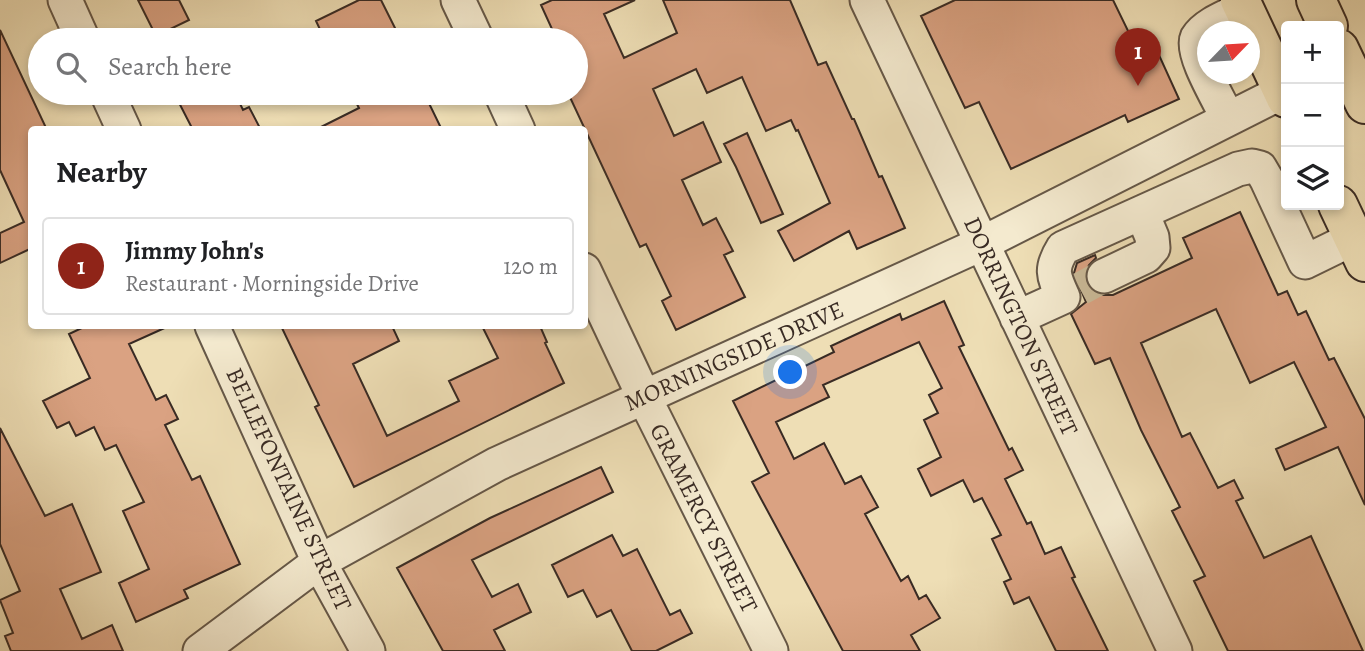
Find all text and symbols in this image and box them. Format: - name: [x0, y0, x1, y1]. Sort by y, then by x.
- north arrow: [1197, 21, 1260, 84]
- map controls: [1281, 21, 1344, 210]
- button: +: [1281, 21, 1344, 84]
- search box: [28, 28, 588, 105]
- pin: 1: [1115, 28, 1161, 86]
- icon: search: [52, 48, 90, 86]
- text: Search here: [108, 49, 232, 84]
- button: −: [1281, 84, 1344, 147]
- button: layers: [1281, 147, 1344, 210]
- text: Nearby: [56, 152, 147, 192]
- street label: DORRINGTON STREET: [956, 211, 1086, 441]
- text: Jimmy John's: [125, 233, 264, 268]
- text: 1: [77, 251, 85, 282]
- text: 120 m: [503, 251, 558, 282]
- text: Restaurant · Morningside Drive: [125, 268, 419, 299]
- street label: MORNINGSIDE DRIVE: [619, 293, 849, 419]
- your location: [773, 355, 807, 389]
- street label: BELLEFONTAINE STREET: [219, 362, 359, 616]
- street label: GRAMERCY STREET: [642, 418, 766, 618]

